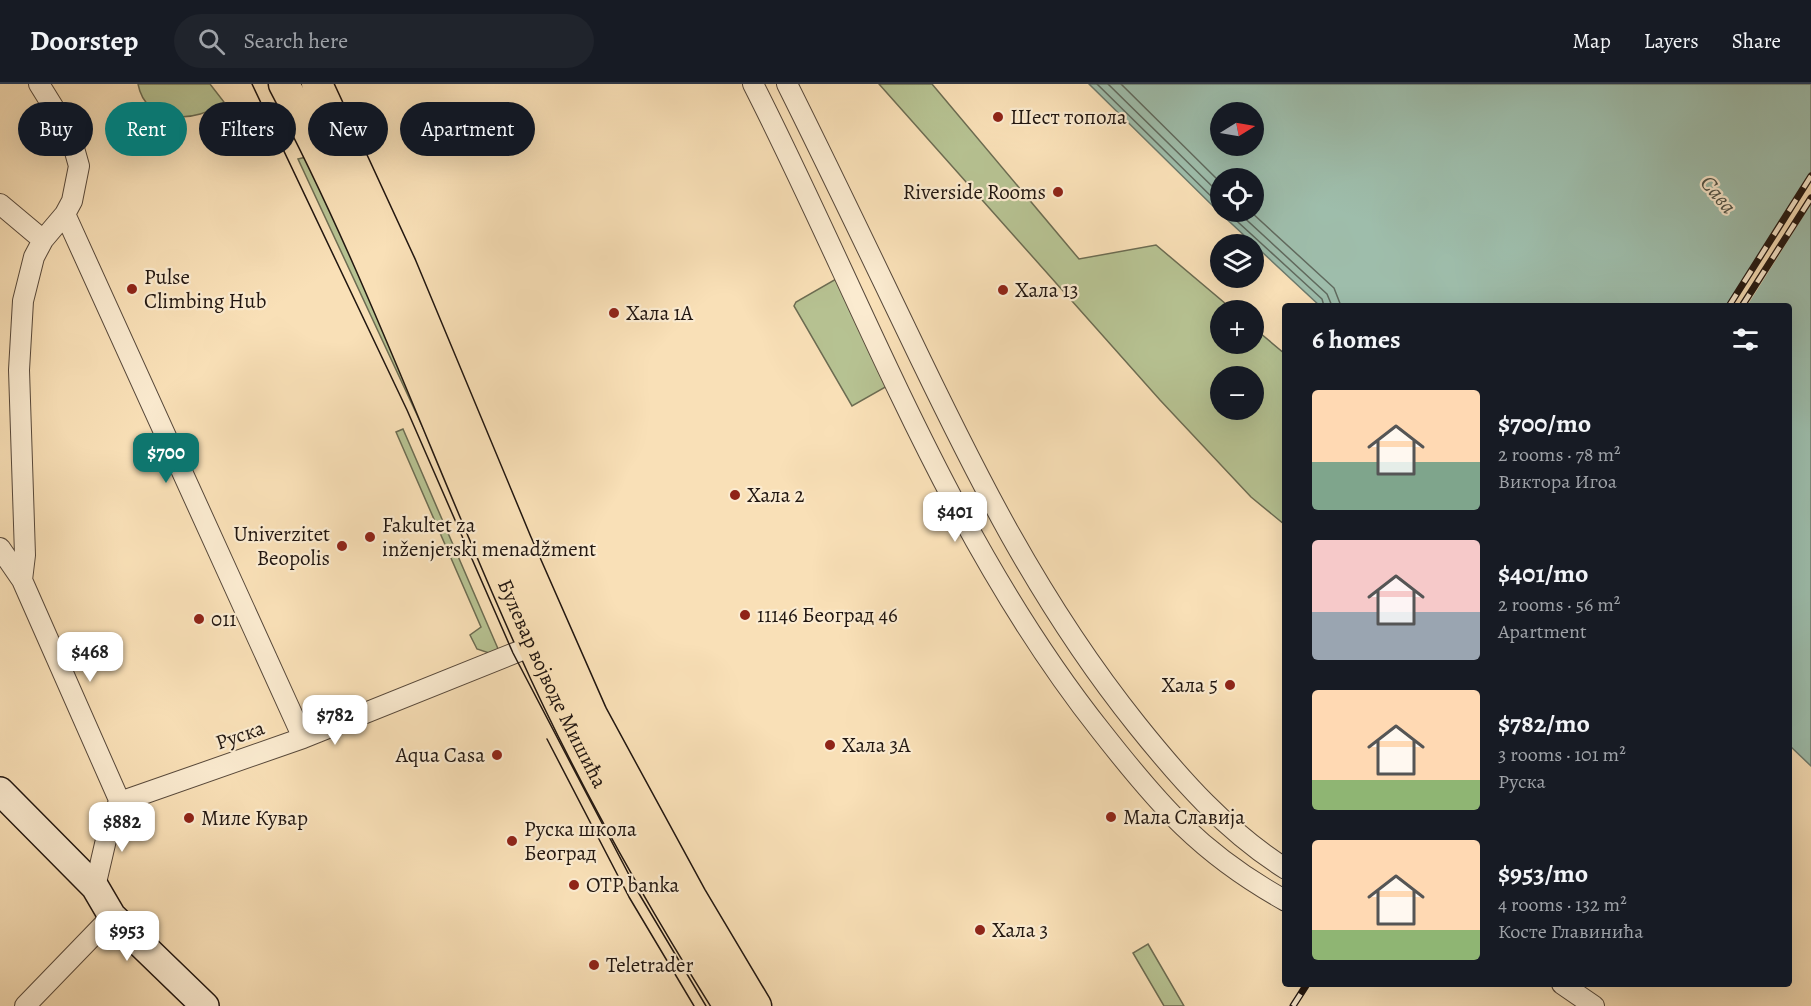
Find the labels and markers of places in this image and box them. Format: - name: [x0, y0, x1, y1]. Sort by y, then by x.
- place label: Шест топола: [1010, 103, 1127, 131]
- marker: Шест топола: [991, 110, 1005, 124]
- place label: Riverside Rooms: [903, 178, 1046, 206]
- marker: Riverside Rooms: [1051, 185, 1065, 199]
- place label: Pulse Climbing Hub: [144, 263, 266, 315]
- place label: Хала 13: [1015, 276, 1078, 304]
- marker: Pulse Climbing Hub: [125, 282, 139, 296]
- marker: Хала 13: [996, 283, 1010, 297]
- place label: Хала 1А: [626, 299, 694, 327]
- marker: Хала 1А: [607, 306, 621, 320]
- pin: $700: [130, 433, 202, 484]
- place label: Хала 2: [747, 481, 805, 509]
- marker: Хала 2: [728, 488, 742, 502]
- pin: $401: [919, 492, 991, 543]
- place label: Fakultet za inženjerski menadžment: [382, 511, 596, 563]
- place label: Univerzitet Beopolis: [233, 520, 330, 572]
- marker: Fakultet za inženjerski menadžment: [363, 530, 377, 544]
- marker: Univerzitet Beopolis: [335, 539, 349, 553]
- place label: 11146 Београд 46: [757, 601, 898, 629]
- place label: 011: [211, 605, 237, 633]
- marker: 11146 Београд 46: [738, 608, 752, 622]
- marker: 011: [192, 612, 206, 626]
- pin: $468: [54, 632, 126, 683]
- place label: Хала 5: [1161, 671, 1218, 699]
- marker: Хала 5: [1223, 678, 1237, 692]
- pin: $782: [299, 695, 371, 746]
- place label: Хала 3А: [842, 731, 911, 759]
- marker: Хала 3А: [823, 738, 837, 752]
- place label: Aqua Casa: [395, 741, 485, 769]
- marker: Aqua Casa: [490, 748, 504, 762]
- pin: $882: [86, 802, 158, 853]
- place label: Мала Славија: [1123, 803, 1245, 831]
- place label: Миле Кувар: [201, 804, 308, 832]
- marker: Мала Славија: [1104, 810, 1118, 824]
- marker: Миле Кувар: [182, 811, 196, 825]
- place label: Руска школа Београд: [524, 815, 637, 867]
- marker: Руска школа Београд: [505, 834, 519, 848]
- place label: OTP banka: [586, 871, 679, 899]
- marker: OTP banka: [567, 878, 581, 892]
- pin: $953: [91, 911, 163, 962]
- place label: Хала 3: [992, 916, 1048, 944]
- marker: Хала 3: [973, 923, 987, 937]
- place label: Teletrader: [606, 951, 693, 979]
- marker: Teletrader: [587, 958, 601, 972]

